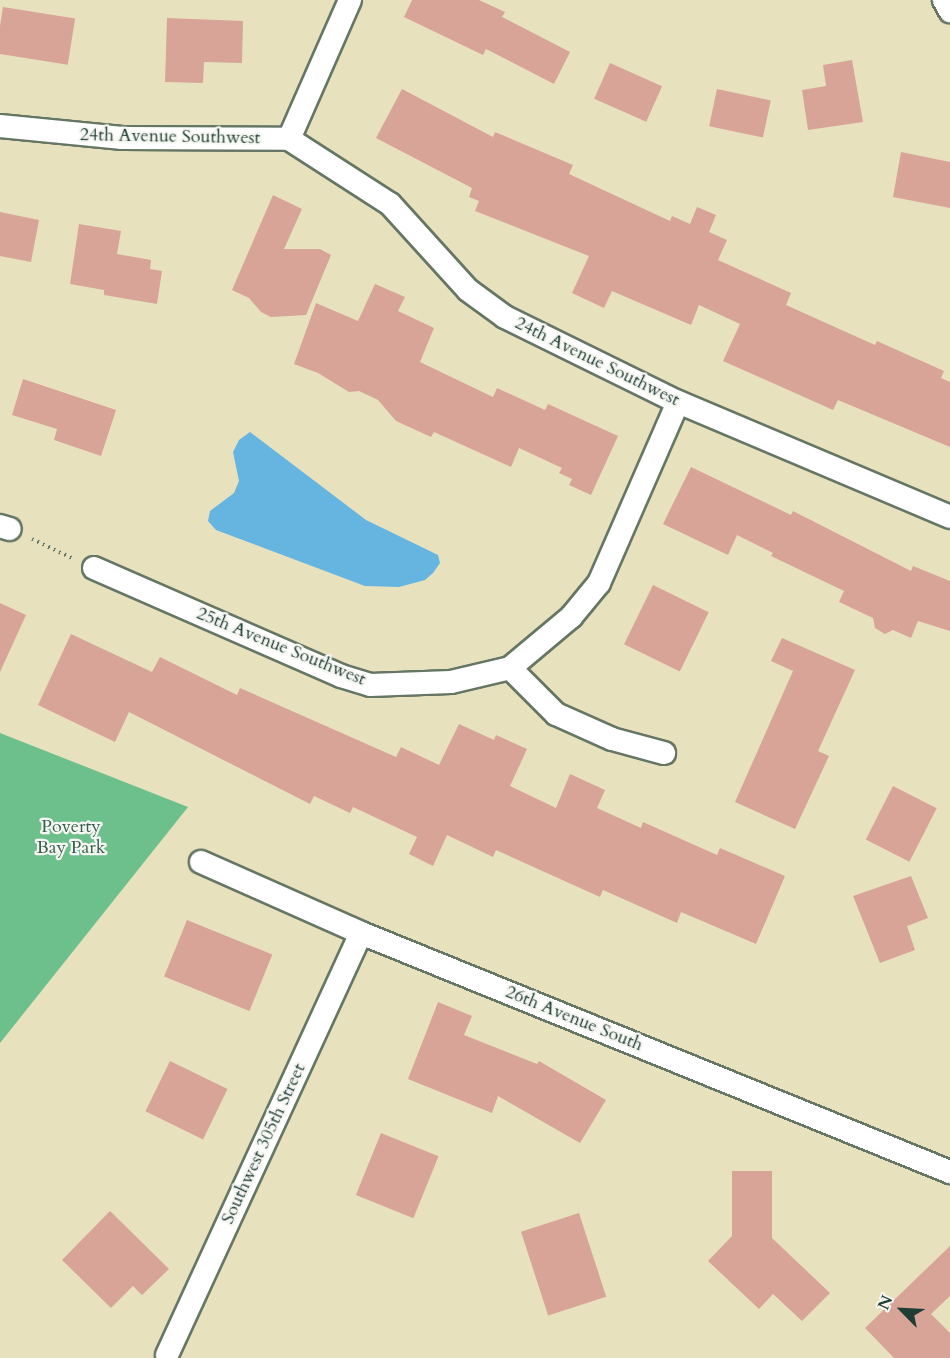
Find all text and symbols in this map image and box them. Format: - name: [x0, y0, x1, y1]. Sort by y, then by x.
- street label: 24th Avenue Southwest: [80, 125, 260, 149]
- street label: 24th Avenue Southwest: [511, 313, 683, 411]
- street label: 25th Avenue Southwest: [193, 603, 369, 691]
- park label: Poverty Bay Park: [37, 817, 105, 860]
- street label: 26th Avenue South: [502, 982, 646, 1056]
- street label: Southwest 305th Street: [217, 1060, 311, 1228]
- north arrow: [872, 1280, 932, 1340]
- text: N: [873, 1292, 898, 1314]

